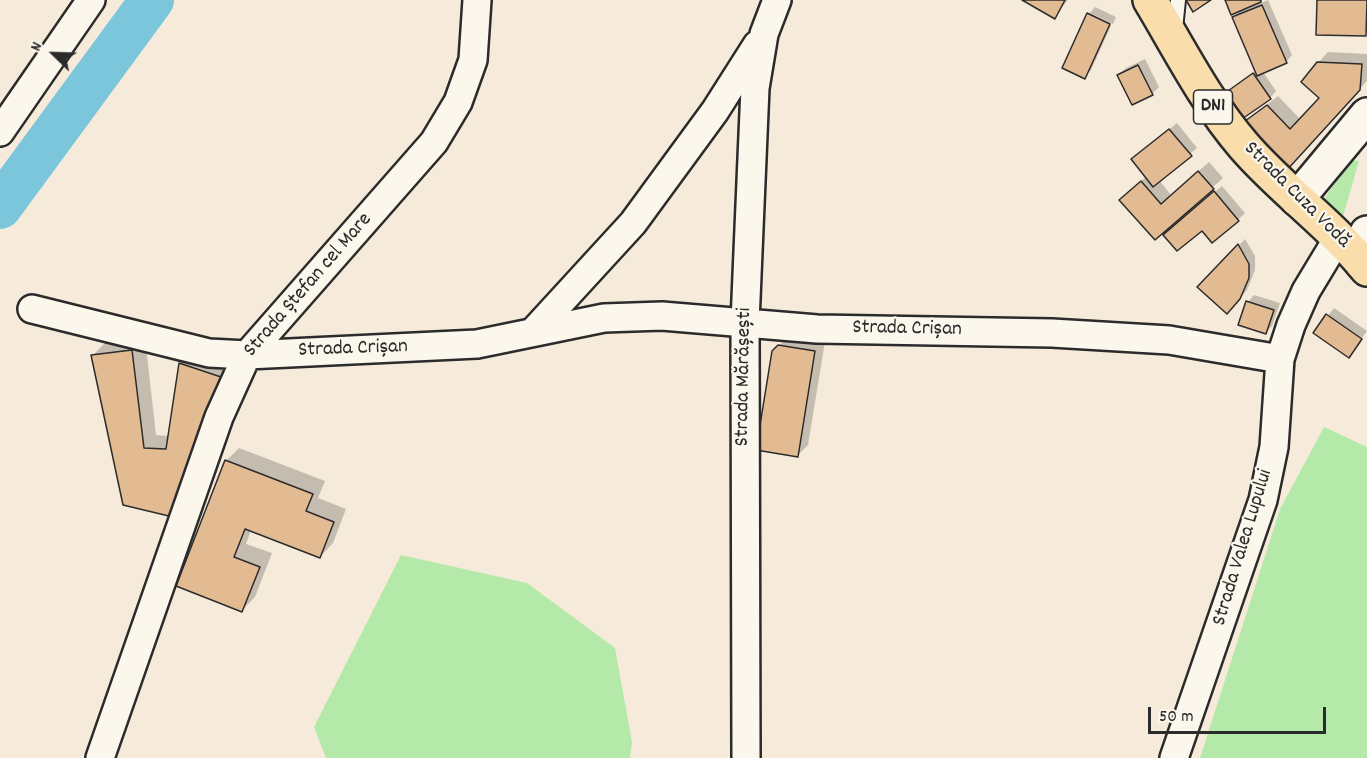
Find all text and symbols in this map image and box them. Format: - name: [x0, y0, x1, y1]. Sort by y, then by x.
- north arrow: [24, 24, 84, 84]
- text: N: [25, 39, 49, 55]
- road number: DN1: [1194, 90, 1232, 124]
- street label: Strada Cuza Vodă: [1237, 137, 1355, 255]
- street label: Strada Ștefan cel Mare: [239, 209, 379, 363]
- street label: Strada Mărășești: [731, 307, 759, 447]
- street label: Strada Crișan: [852, 316, 962, 344]
- street label: Strada Crișan: [298, 335, 408, 365]
- street label: Strada Valea Lupului: [1208, 467, 1280, 629]
- scale bar: [1151, 695, 1330, 733]
- text: 50 m: [1159, 705, 1194, 730]

